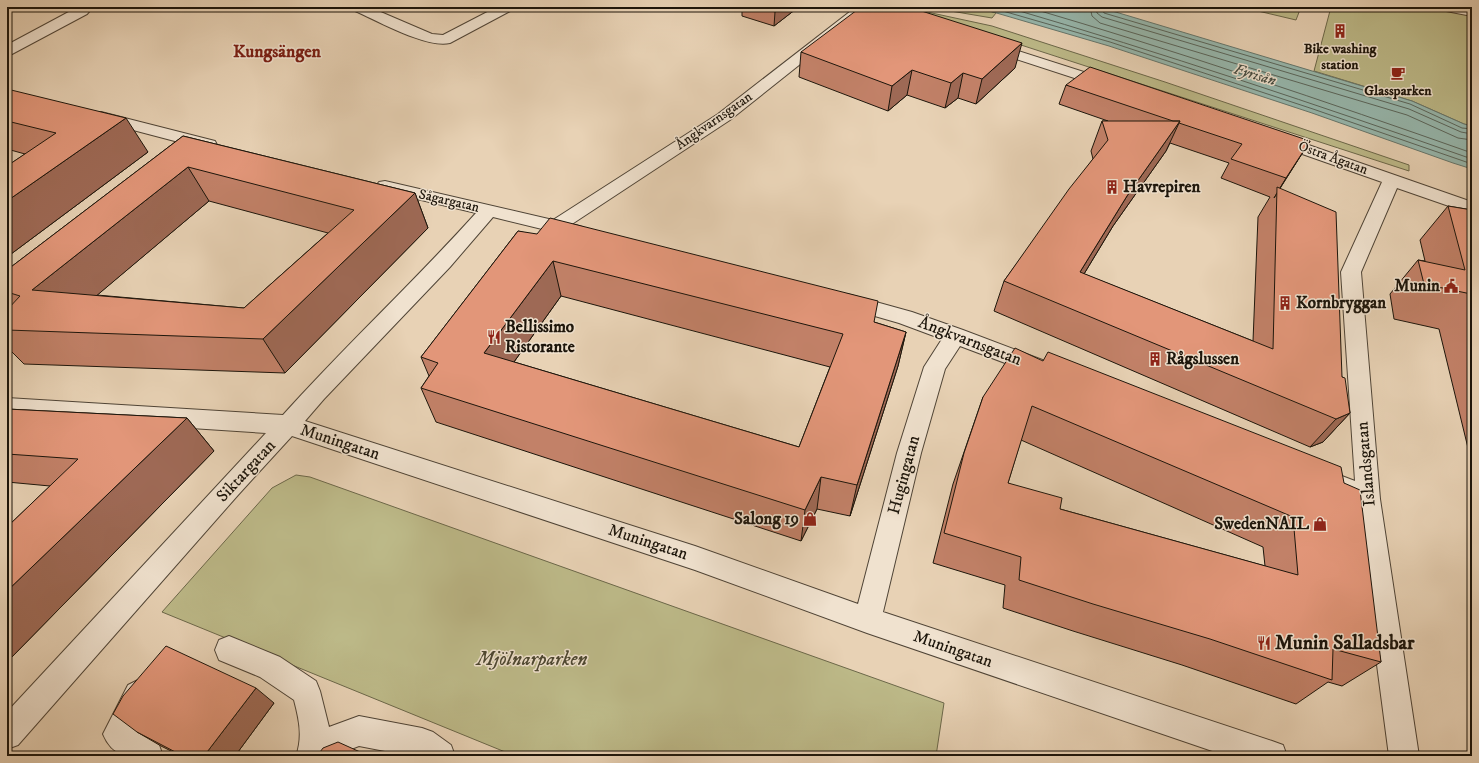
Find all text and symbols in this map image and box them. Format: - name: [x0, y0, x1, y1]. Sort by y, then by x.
- building icon: Bike washing station: [1332, 23, 1348, 39]
- place label: Bike washing station: [1304, 40, 1378, 74]
- district label: Kungsängen: [233, 41, 322, 63]
- water label: Fyrisån: [1232, 60, 1279, 90]
- cafe icon: Glassparken: [1390, 65, 1406, 81]
- place label: Glassparken: [1364, 82, 1432, 100]
- street label: Ångkvarnsgatan: [672, 87, 757, 154]
- street label: Östra Ågatan: [1296, 137, 1371, 179]
- place label: Havrepiren: [1123, 176, 1201, 198]
- building icon: Havrepiren: [1104, 179, 1120, 195]
- street label: Sågargatan: [417, 185, 482, 217]
- place label: Munin: [1394, 275, 1440, 297]
- public building icon: Munin: [1443, 278, 1459, 294]
- place label: Kornbryggan: [1296, 292, 1386, 314]
- building icon: Kornbryggan: [1277, 295, 1293, 311]
- street label: Ångkvarnsgatan: [915, 310, 1025, 371]
- place label: Bellissimo Ristorante: [505, 316, 575, 358]
- restaurant icon: Bellissimo Ristorante: [486, 329, 502, 345]
- place label: Rågslussen: [1166, 348, 1239, 370]
- building icon: Rågslussen: [1147, 351, 1163, 367]
- street label: Muningatan: [297, 419, 383, 465]
- street label: Islandsgatan: [1351, 421, 1381, 507]
- street label: Hugingatan: [883, 433, 925, 517]
- street label: Siktargatan: [211, 435, 281, 507]
- place label: Salong 19: [734, 508, 799, 530]
- shop icon: Salong 19: [802, 511, 818, 527]
- place label: SwedenNAIL: [1214, 513, 1310, 535]
- shop icon: SwedenNAIL: [1312, 516, 1328, 532]
- street label: Muningatan: [605, 519, 691, 565]
- street label: Muningatan: [910, 625, 996, 673]
- place label: Munin Salladsbar: [1275, 631, 1415, 656]
- restaurant icon: Munin Salladsbar: [1256, 635, 1272, 651]
- park label: Mjölnarparken: [474, 647, 588, 672]

